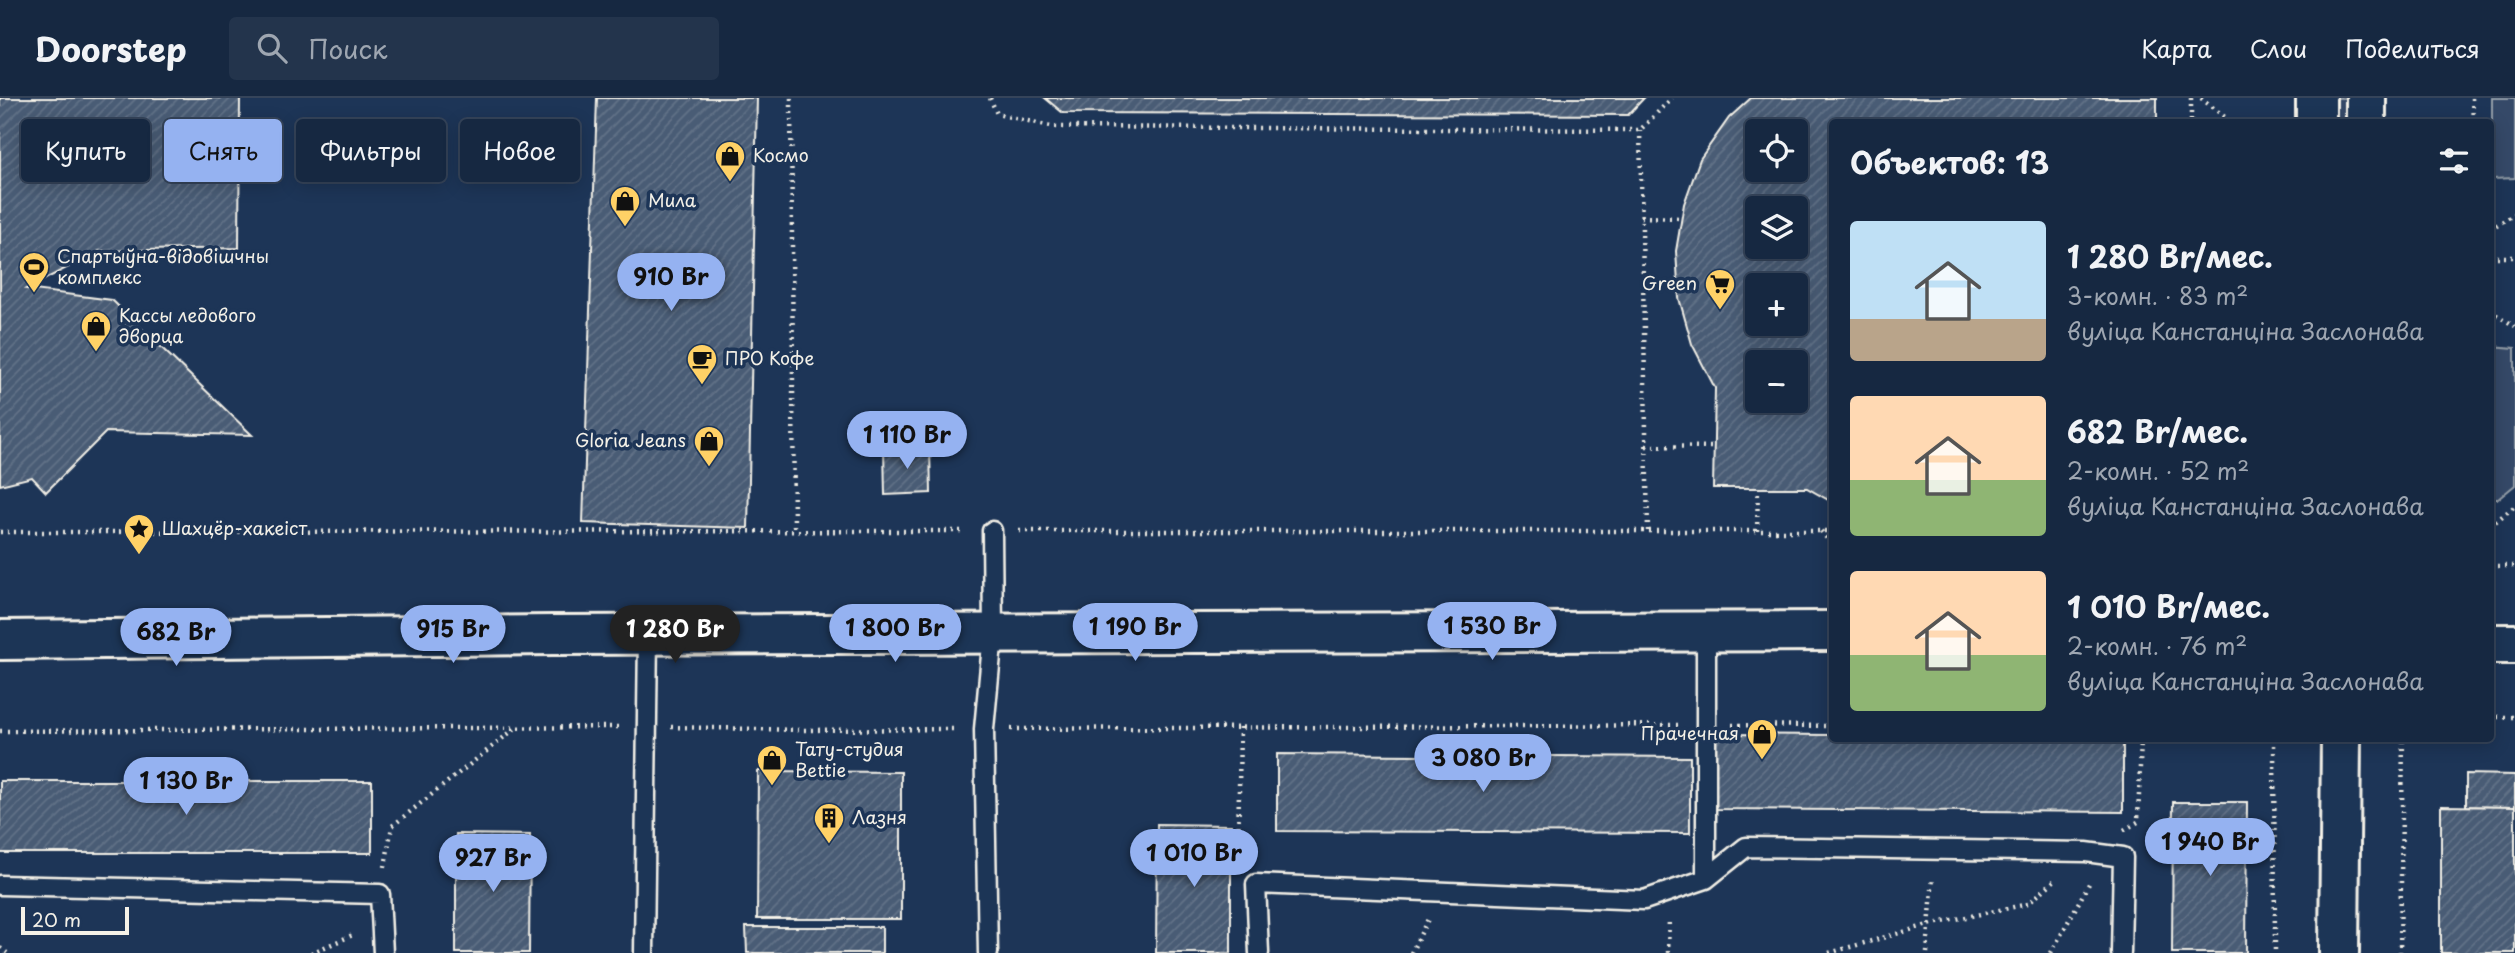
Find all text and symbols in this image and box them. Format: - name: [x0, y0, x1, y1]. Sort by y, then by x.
- search box: [229, 17, 719, 80]
- text: Doorstep: [35, 23, 187, 73]
- icon: search: [253, 29, 291, 67]
- text: Поиск: [309, 29, 388, 68]
- text: Карта: [2141, 30, 2212, 66]
- text: Слои: [2250, 30, 2307, 66]
- text: Поделиться: [2345, 30, 2480, 66]
- chip: Купить: [21, 119, 150, 182]
- chip: Снять: [164, 119, 282, 182]
- chip: Фильтры: [296, 119, 446, 182]
- chip: Новое: [460, 119, 580, 182]
- map controls: [1745, 119, 1808, 413]
- button: locate: [1745, 119, 1808, 182]
- shop icon: Космо: [713, 139, 747, 183]
- text: Объектов: 13: [1850, 139, 2049, 184]
- place label: Космо: [753, 141, 809, 168]
- icon: filters: [2435, 142, 2473, 180]
- shop icon: Мила: [608, 184, 642, 228]
- place label: Мила: [648, 186, 697, 213]
- button: layers: [1745, 196, 1808, 259]
- text: 1 280 Br/мес.: [2067, 233, 2273, 278]
- place label: Спартыўна-відовішчны комплекс: [57, 242, 269, 290]
- icon: home: [1906, 249, 1990, 333]
- sports icon: Спартыўна-відовішчны комплекс: [17, 250, 51, 294]
- pin: 910 Br: [614, 254, 728, 313]
- text: 910 Br: [633, 258, 709, 293]
- supermarket icon: Green: [1703, 267, 1737, 311]
- place label: Green: [1642, 269, 1697, 296]
- button: +: [1745, 273, 1808, 336]
- text: 3-комн. · 83 m²: [2067, 278, 2248, 313]
- place label: Кассы ледового дворца: [119, 301, 256, 349]
- shop icon: Кассы ледового дворца: [79, 309, 113, 353]
- text: вуліца Канстанціна Заслонава: [2067, 313, 2424, 348]
- cafe icon: ПРО Кофе: [685, 342, 719, 386]
- place label: ПРО Кофе: [725, 344, 814, 371]
- button: −: [1745, 350, 1808, 413]
- text: 682 Br/мес.: [2067, 408, 2248, 453]
- pin: 1 110 Br: [835, 412, 979, 471]
- text: 1 110 Br: [863, 416, 951, 451]
- shop icon: Gloria Jeans: [692, 424, 726, 468]
- icon: home: [1906, 424, 1990, 508]
- place label: Gloria Jeans: [575, 426, 686, 453]
- text: 2-комн. · 52 m²: [2067, 453, 2249, 488]
- text: вуліца Канстанціна Заслонава: [2067, 488, 2424, 523]
- place icon: Шахцёр-хакеіст: [122, 512, 156, 556]
- place label: Шахцёр-хакеіст: [162, 514, 307, 541]
- text: 1 010 Br/мес.: [2067, 583, 2270, 628]
- icon: home: [1906, 599, 1990, 683]
- pin: 1 530 Br: [1420, 602, 1564, 662]
- pin: 1 190 Br: [1063, 603, 1207, 663]
- pin: 1 800 Br: [823, 604, 967, 664]
- pin: 915 Br: [396, 606, 510, 665]
- pin: 1 280 Br: [603, 606, 747, 665]
- text: 1 530 Br: [1443, 607, 1541, 642]
- pin: 682 Br: [119, 608, 233, 668]
- text: 1 190 Br: [1089, 608, 1181, 643]
- text: 1 800 Br: [845, 609, 945, 644]
- text: 915 Br: [417, 610, 489, 645]
- text: 1 280 Br: [626, 610, 724, 645]
- text: 682 Br: [136, 613, 216, 648]
- text: 2-комн. · 76 m²: [2067, 628, 2247, 663]
- text: вуліца Канстанціна Заслонава: [2067, 663, 2424, 698]
- shop icon: Прачечная: [1745, 717, 1779, 761]
- place label: Прачечная: [1641, 719, 1739, 746]
- pin: 3 080 Br: [1411, 734, 1555, 794]
- place label: Тату-студия Bettie: [795, 735, 904, 783]
- text: 3 080 Br: [1430, 739, 1536, 774]
- shop icon: Тату-студия Bettie: [755, 743, 789, 787]
- pin: 1 130 Br: [114, 758, 258, 817]
- text: 1 130 Br: [140, 762, 232, 797]
- building icon: Лазня: [812, 801, 846, 845]
- place label: Лазня: [852, 803, 907, 830]
- pin: 1 940 Br: [2138, 818, 2282, 878]
- text: 1 940 Br: [2161, 823, 2259, 858]
- pin: 1 010 Br: [1122, 830, 1266, 889]
- pin: 927 Br: [436, 834, 550, 894]
- text: 1 010 Br: [1146, 834, 1242, 869]
- text: 927 Br: [455, 839, 531, 874]
- scale bar: [21, 904, 130, 936]
- text: 20 m: [32, 905, 81, 933]

